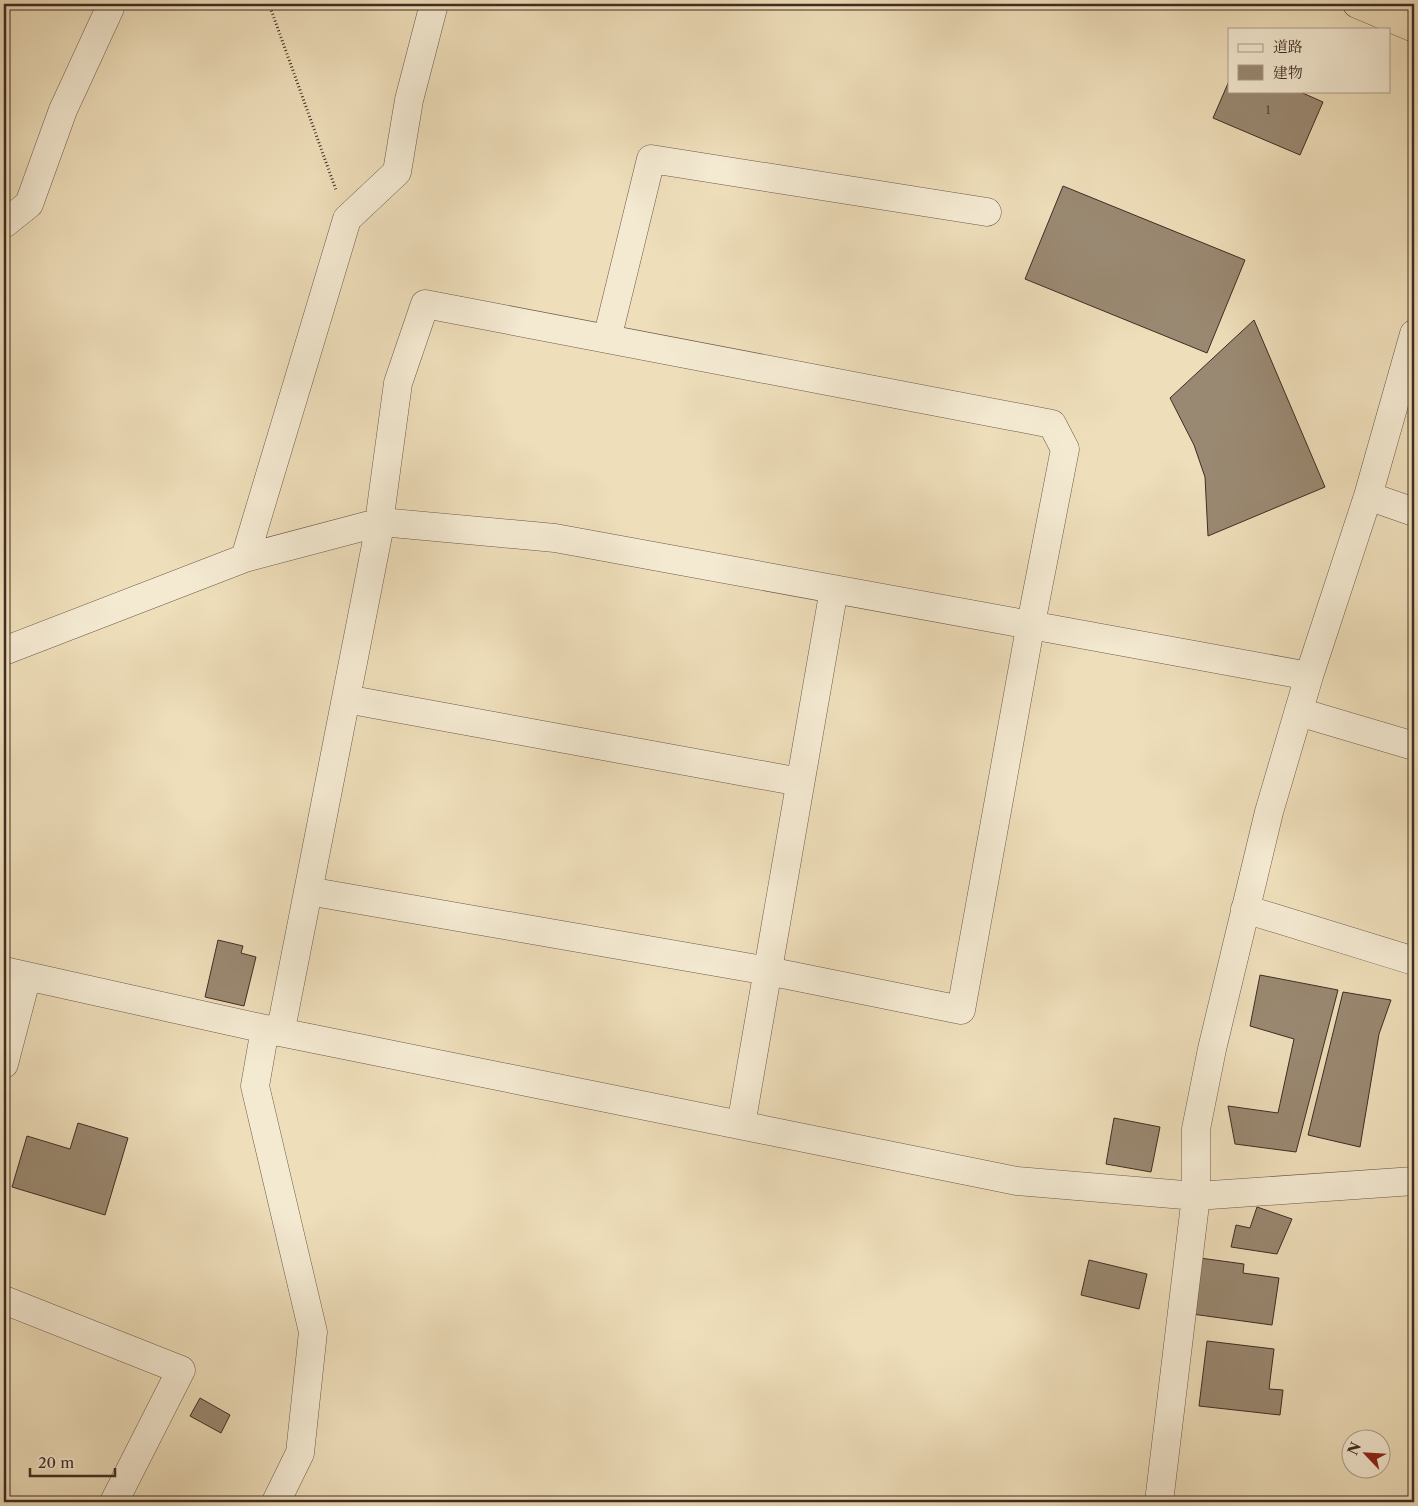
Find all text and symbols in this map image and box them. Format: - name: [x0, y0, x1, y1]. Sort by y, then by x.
- legend: [1228, 28, 1390, 92]
- text: 道路: [1273, 37, 1303, 56]
- text: 建物: [1273, 63, 1303, 82]
- house number: 1: [1266, 103, 1271, 117]
- north arrow: [1340, 1428, 1390, 1478]
- text: N: [1343, 1439, 1365, 1458]
- scale bar: [30, 1446, 115, 1478]
- text: 20 m: [38, 1453, 74, 1472]

